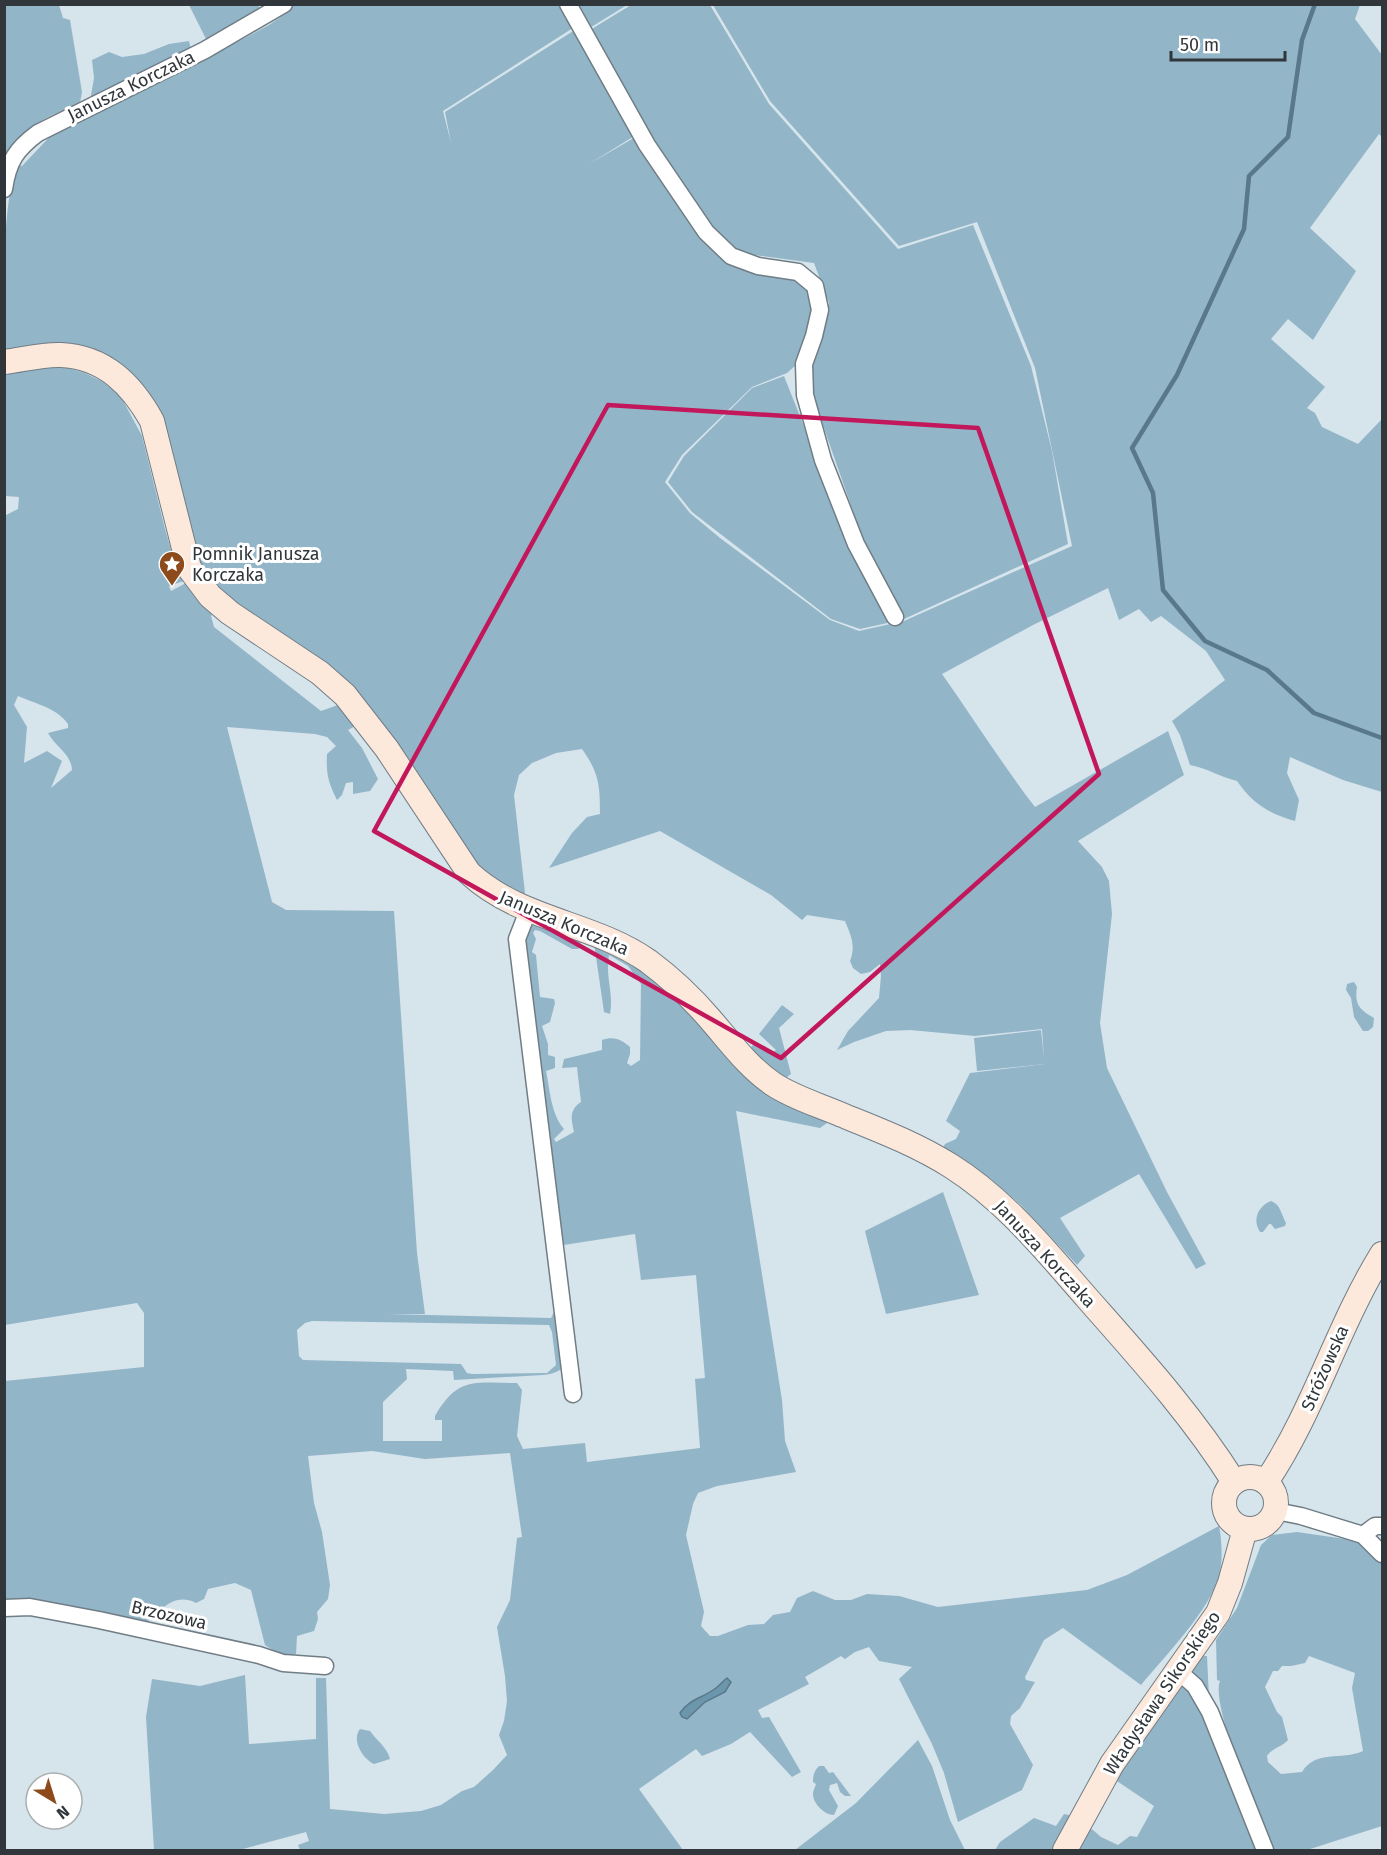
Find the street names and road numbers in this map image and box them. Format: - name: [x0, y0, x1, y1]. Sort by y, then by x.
- street label: Janusza Korczaka: [64, 46, 198, 126]
- street label: Janusza Korczaka: [496, 886, 632, 960]
- street label: Janusza Korczaka: [990, 1196, 1100, 1312]
- street label: Stróżowska: [1296, 1322, 1354, 1414]
- street label: Brzozowa: [129, 1596, 209, 1634]
- street label: Władysława Sikorskiego: [1099, 1607, 1225, 1779]

